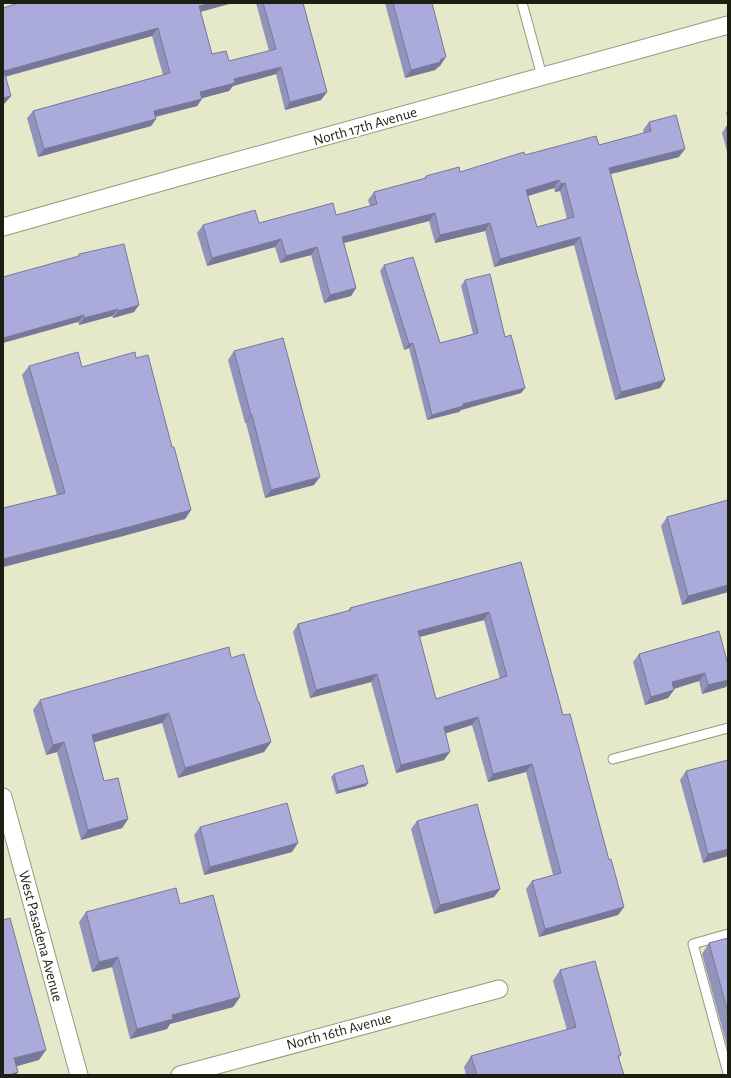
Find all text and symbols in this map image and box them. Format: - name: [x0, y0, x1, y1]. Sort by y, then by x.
- street label: North 17th Avenue: [312, 104, 419, 148]
- street label: West Pasadena Avenue: [16, 869, 65, 1003]
- street label: North 16th Avenue: [285, 1010, 393, 1053]

